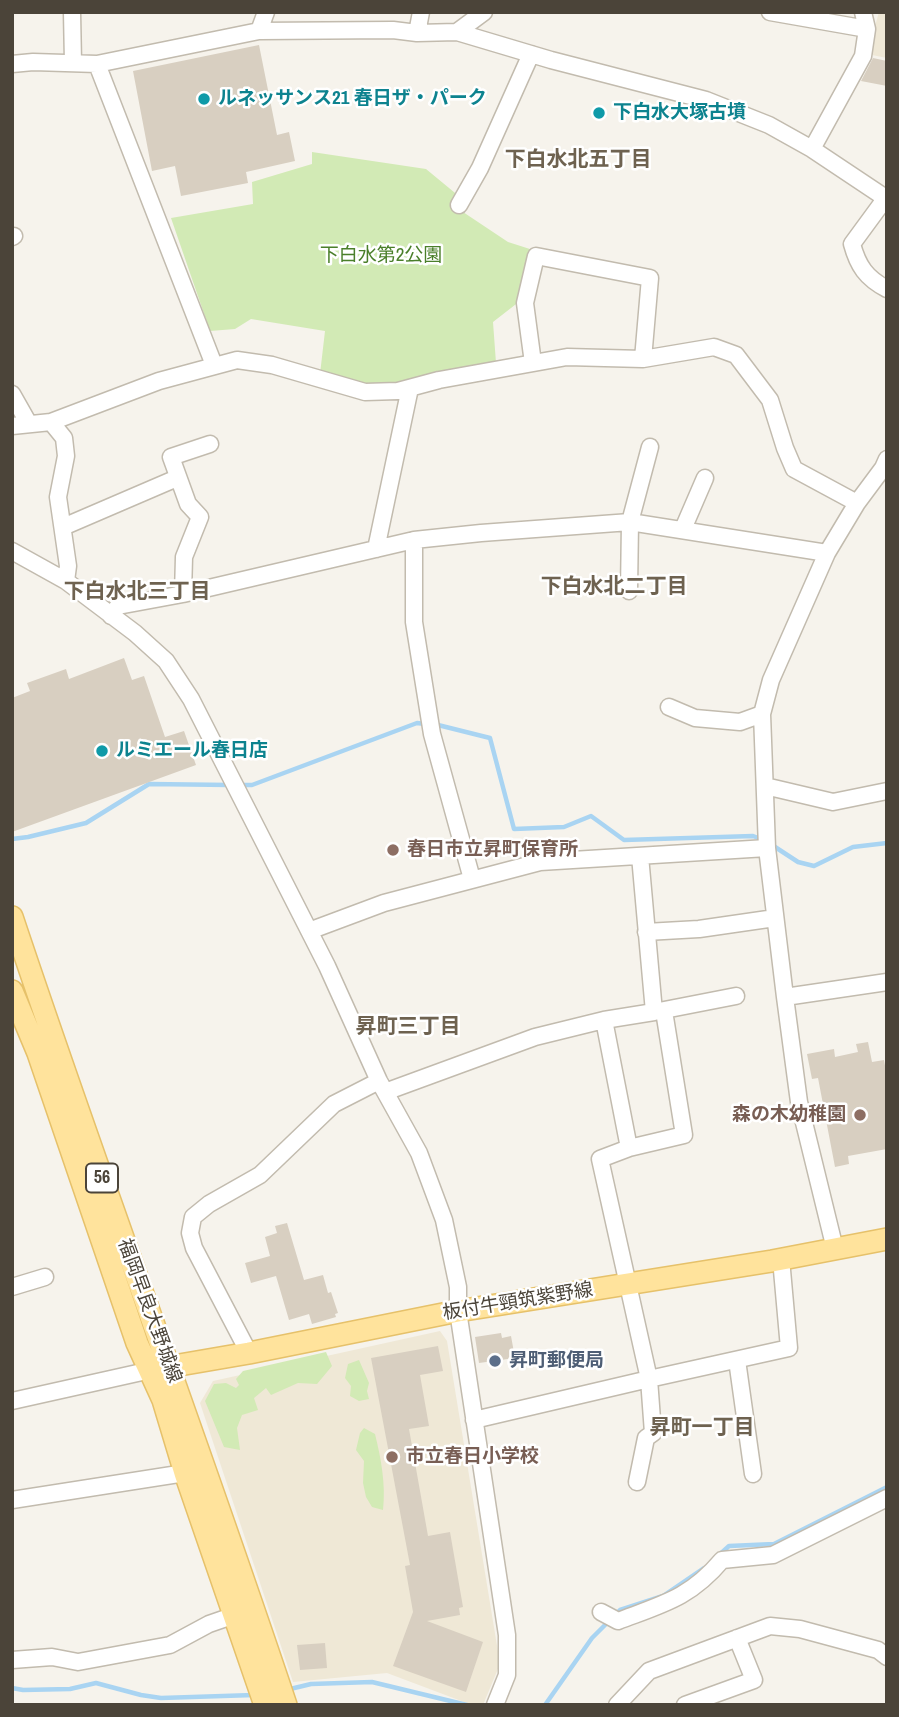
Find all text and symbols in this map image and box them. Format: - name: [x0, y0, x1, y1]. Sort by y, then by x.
- place label: ルネッサンス21 春日ザ・パーク: [218, 88, 487, 110]
- marker: ルネッサンス21 春日ザ・パーク: [196, 91, 212, 107]
- place label: 下白水大塚古墳: [613, 102, 746, 124]
- marker: 下白水大塚古墳: [591, 105, 607, 121]
- district label: 下白水北五丁目: [505, 147, 651, 173]
- park label: 下白水第2公園: [320, 245, 442, 267]
- district label: 下白水北二丁目: [541, 574, 687, 600]
- district label: 下白水北三丁目: [64, 579, 210, 605]
- place label: ルミエール春日店: [116, 740, 268, 762]
- marker: ルミエール春日店: [94, 743, 110, 759]
- place label: 春日市立昇町保育所: [407, 839, 578, 861]
- marker: 春日市立昇町保育所: [385, 842, 401, 858]
- district label: 昇町三丁目: [356, 1014, 460, 1040]
- place label: 森の木幼稚園: [732, 1104, 846, 1126]
- marker: 森の木幼稚園: [852, 1107, 868, 1123]
- road number: 56: [86, 1163, 118, 1192]
- street label: 福岡早良大野城線: [112, 1236, 186, 1386]
- street label: 板付牛頸筑紫野線: [441, 1279, 595, 1325]
- place label: 昇町郵便局: [509, 1350, 604, 1372]
- marker: 昇町郵便局: [487, 1353, 503, 1369]
- district label: 昇町一丁目: [650, 1415, 754, 1441]
- place label: 市立春日小学校: [406, 1446, 539, 1468]
- marker: 市立春日小学校: [384, 1449, 400, 1465]

